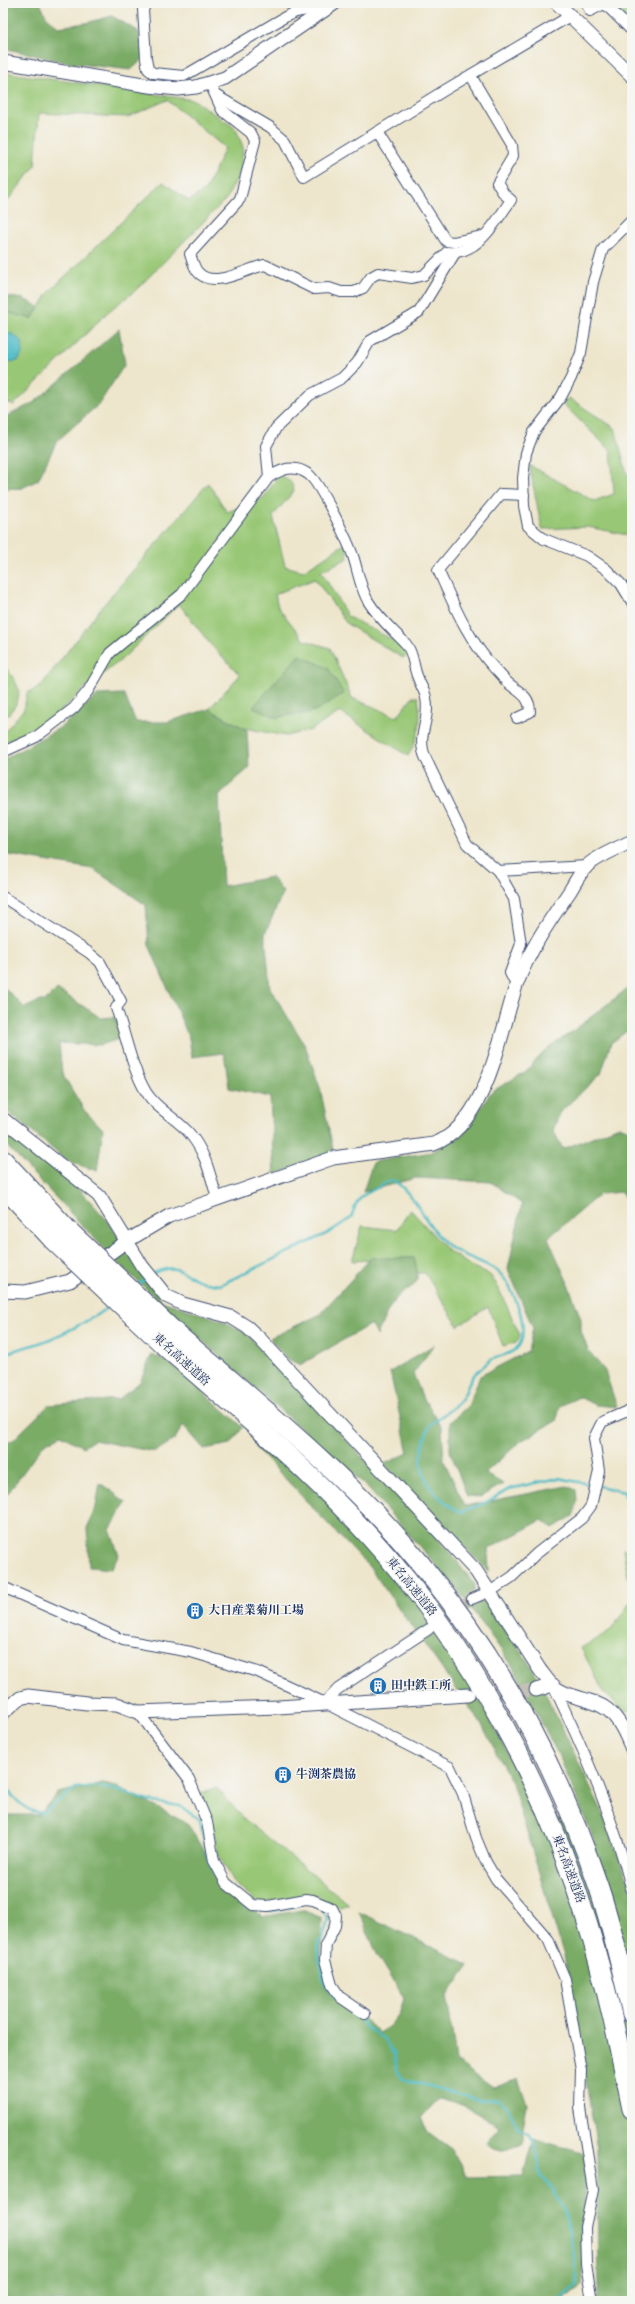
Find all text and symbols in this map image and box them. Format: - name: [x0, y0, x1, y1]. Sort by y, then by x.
- street label: 東名高速道路: [149, 1330, 213, 1390]
- street label: 東名高速道路: [382, 1554, 440, 1620]
- building icon: 大日産業菊川工場: [185, 1601, 205, 1621]
- place label: 大日産業菊川工場: [208, 1603, 304, 1619]
- building icon: 田中鉄工所: [368, 1676, 388, 1696]
- place label: 田中鉄工所: [391, 1678, 451, 1694]
- building icon: 牛渕茶農協: [273, 1765, 293, 1785]
- place label: 牛渕茶農協: [296, 1767, 356, 1783]
- street label: 東名高速道路: [548, 1832, 588, 1906]

